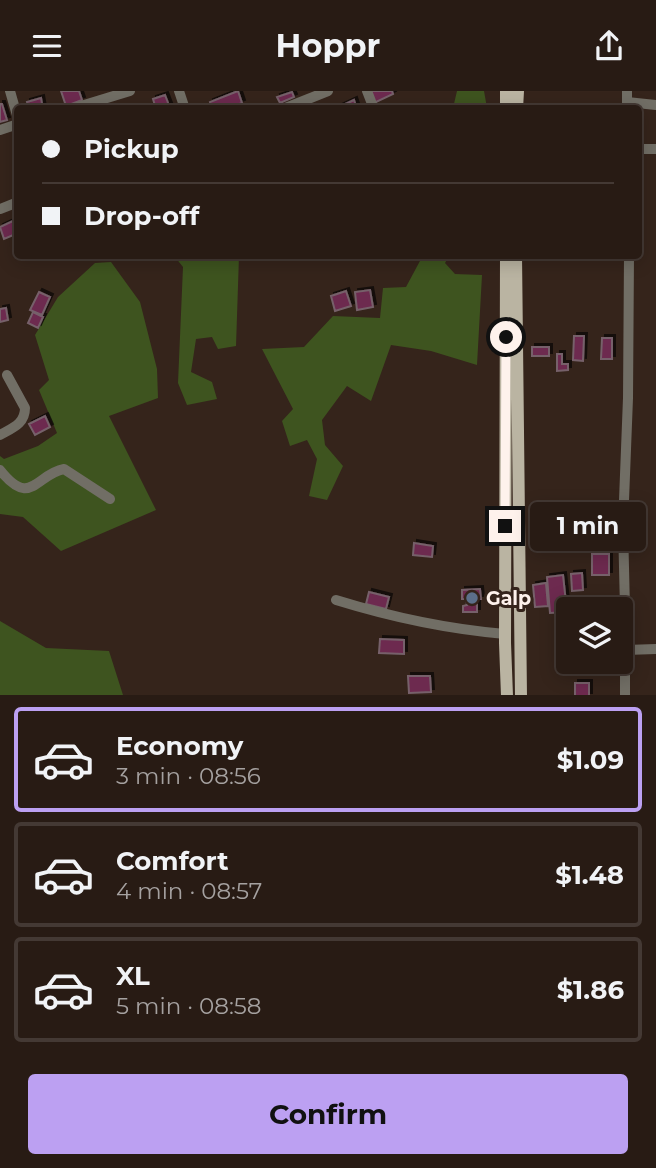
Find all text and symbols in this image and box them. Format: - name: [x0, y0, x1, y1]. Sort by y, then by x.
- text: Hoppr: [276, 26, 380, 65]
- icon: menu: [28, 27, 66, 65]
- icon: share: [590, 27, 628, 65]
- text: Pickup: [84, 133, 179, 165]
- text: Drop-off: [84, 200, 199, 232]
- route start: [490, 321, 522, 353]
- callout: 1 min: [530, 501, 645, 551]
- route end: [489, 510, 521, 542]
- text: 1 min: [557, 512, 619, 540]
- place label: Galp: [486, 587, 531, 610]
- marker: Galp: [464, 590, 480, 606]
- map controls: [556, 597, 633, 674]
- button: layers: [556, 597, 633, 674]
- icon: car: [32, 728, 95, 791]
- text: Economy: [116, 730, 243, 762]
- text: $1.09: [557, 744, 624, 776]
- text: 3 min · 08:56: [116, 762, 261, 790]
- icon: car: [32, 843, 95, 906]
- text: Comfort: [116, 845, 228, 877]
- text: $1.48: [555, 859, 624, 891]
- text: 4 min · 08:57: [116, 877, 262, 905]
- icon: car: [32, 958, 95, 1021]
- text: XL: [116, 960, 150, 992]
- text: $1.86: [557, 974, 624, 1006]
- text: 5 min · 08:58: [116, 992, 262, 1020]
- button: Confirm: [28, 1074, 628, 1154]

